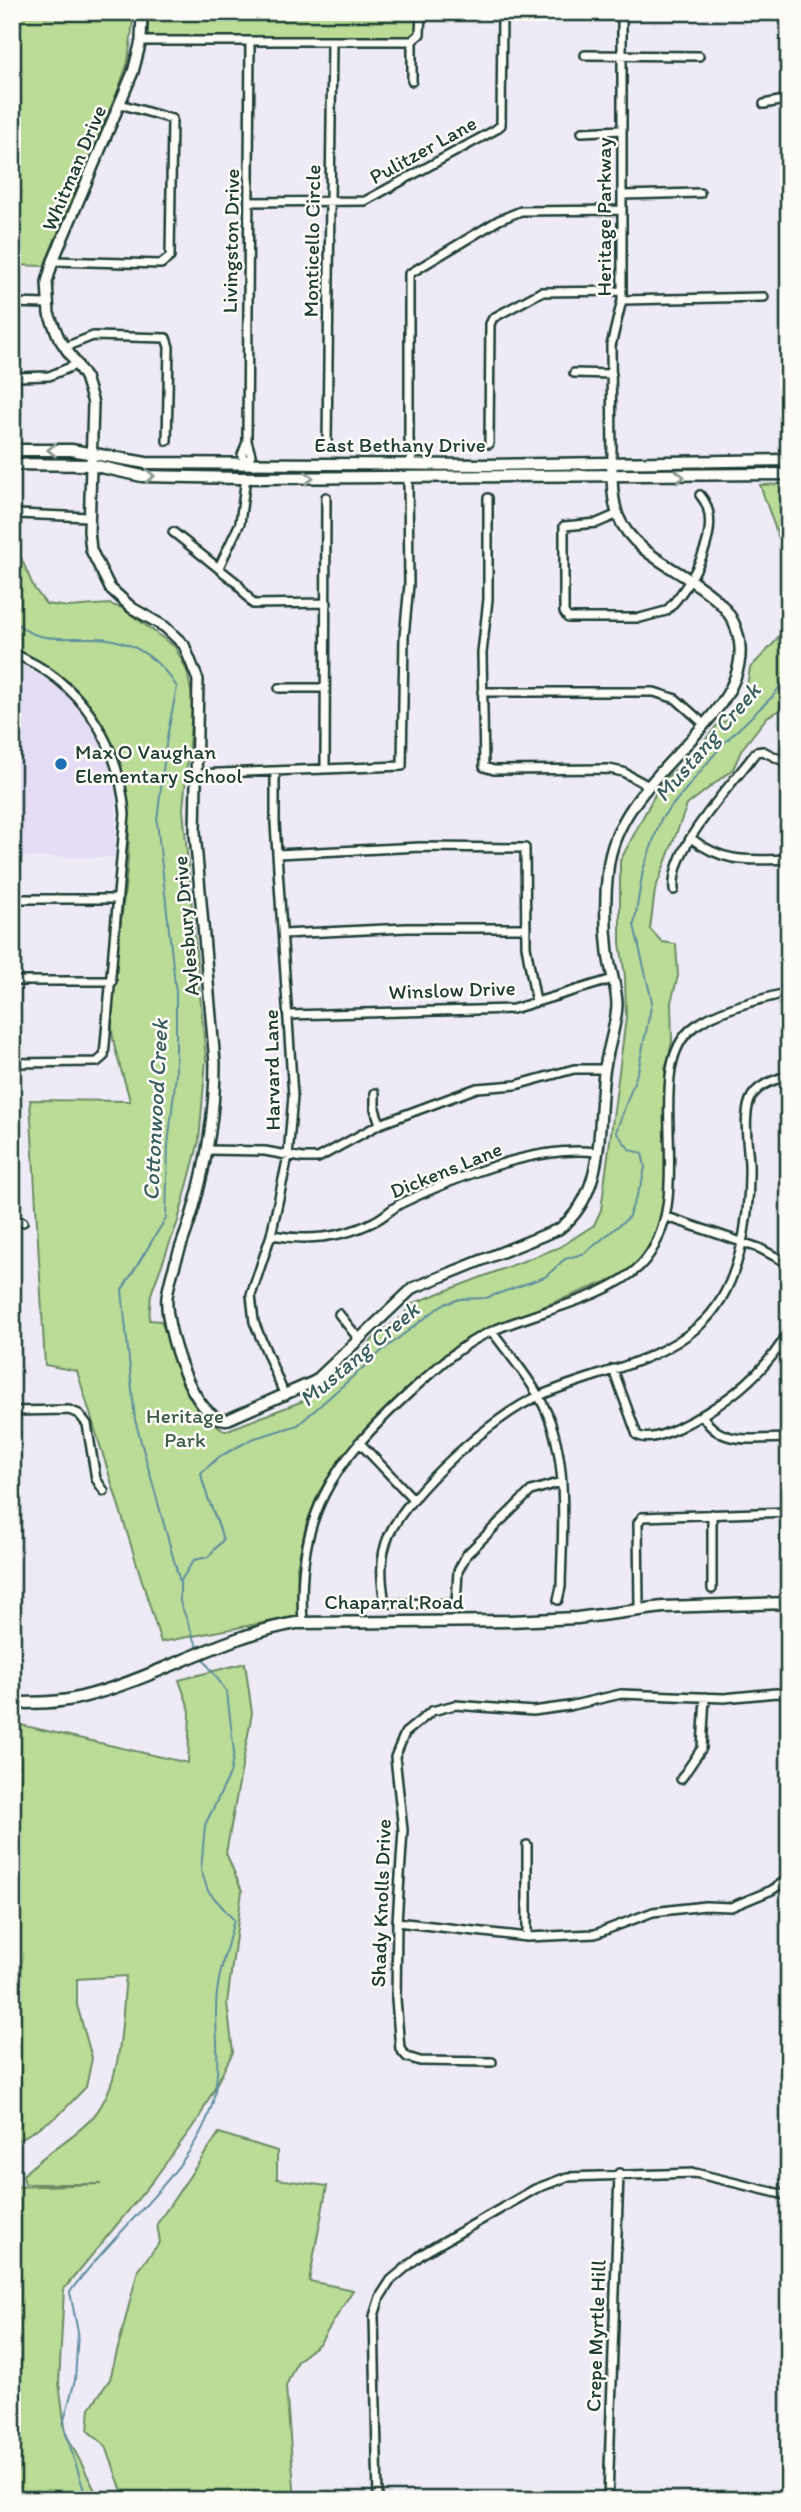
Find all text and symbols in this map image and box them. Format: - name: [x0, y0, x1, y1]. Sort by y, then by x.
- street label: Whitman Drive: [36, 101, 111, 234]
- street label: Pulitzer Lane: [365, 110, 481, 189]
- street label: Heritage Parkway: [591, 137, 616, 296]
- street label: Monticello Circle: [298, 164, 325, 318]
- street label: Livingston Drive: [217, 168, 244, 314]
- street label: East Bethany Drive: [314, 432, 486, 457]
- one-way arrow: [46, 442, 57, 457]
- one-way arrow: [145, 468, 156, 483]
- one-way arrow: [675, 469, 686, 484]
- one-way arrow: [304, 470, 315, 486]
- water label: Mustang Creek: [648, 676, 767, 807]
- place label: Max O Vaughan Elementary School: [75, 739, 243, 788]
- marker: Max O Vaughan Elementary School: [53, 756, 69, 772]
- street label: Aylesbury Drive: [167, 855, 204, 997]
- street label: Winslow Drive: [388, 975, 516, 1004]
- street label: Harvard Lane: [258, 1009, 285, 1131]
- water label: Cottonwood Creek: [136, 1017, 174, 1202]
- street label: Dickens Lane: [386, 1136, 505, 1203]
- water label: Mustang Creek: [293, 1295, 426, 1412]
- park label: Heritage Park: [146, 1403, 224, 1452]
- street label: Chaparral Road: [324, 1589, 464, 1614]
- street label: Shady Knolls Drive: [365, 1818, 396, 1988]
- street label: Crepe Myrtle Hill: [580, 2259, 611, 2413]

